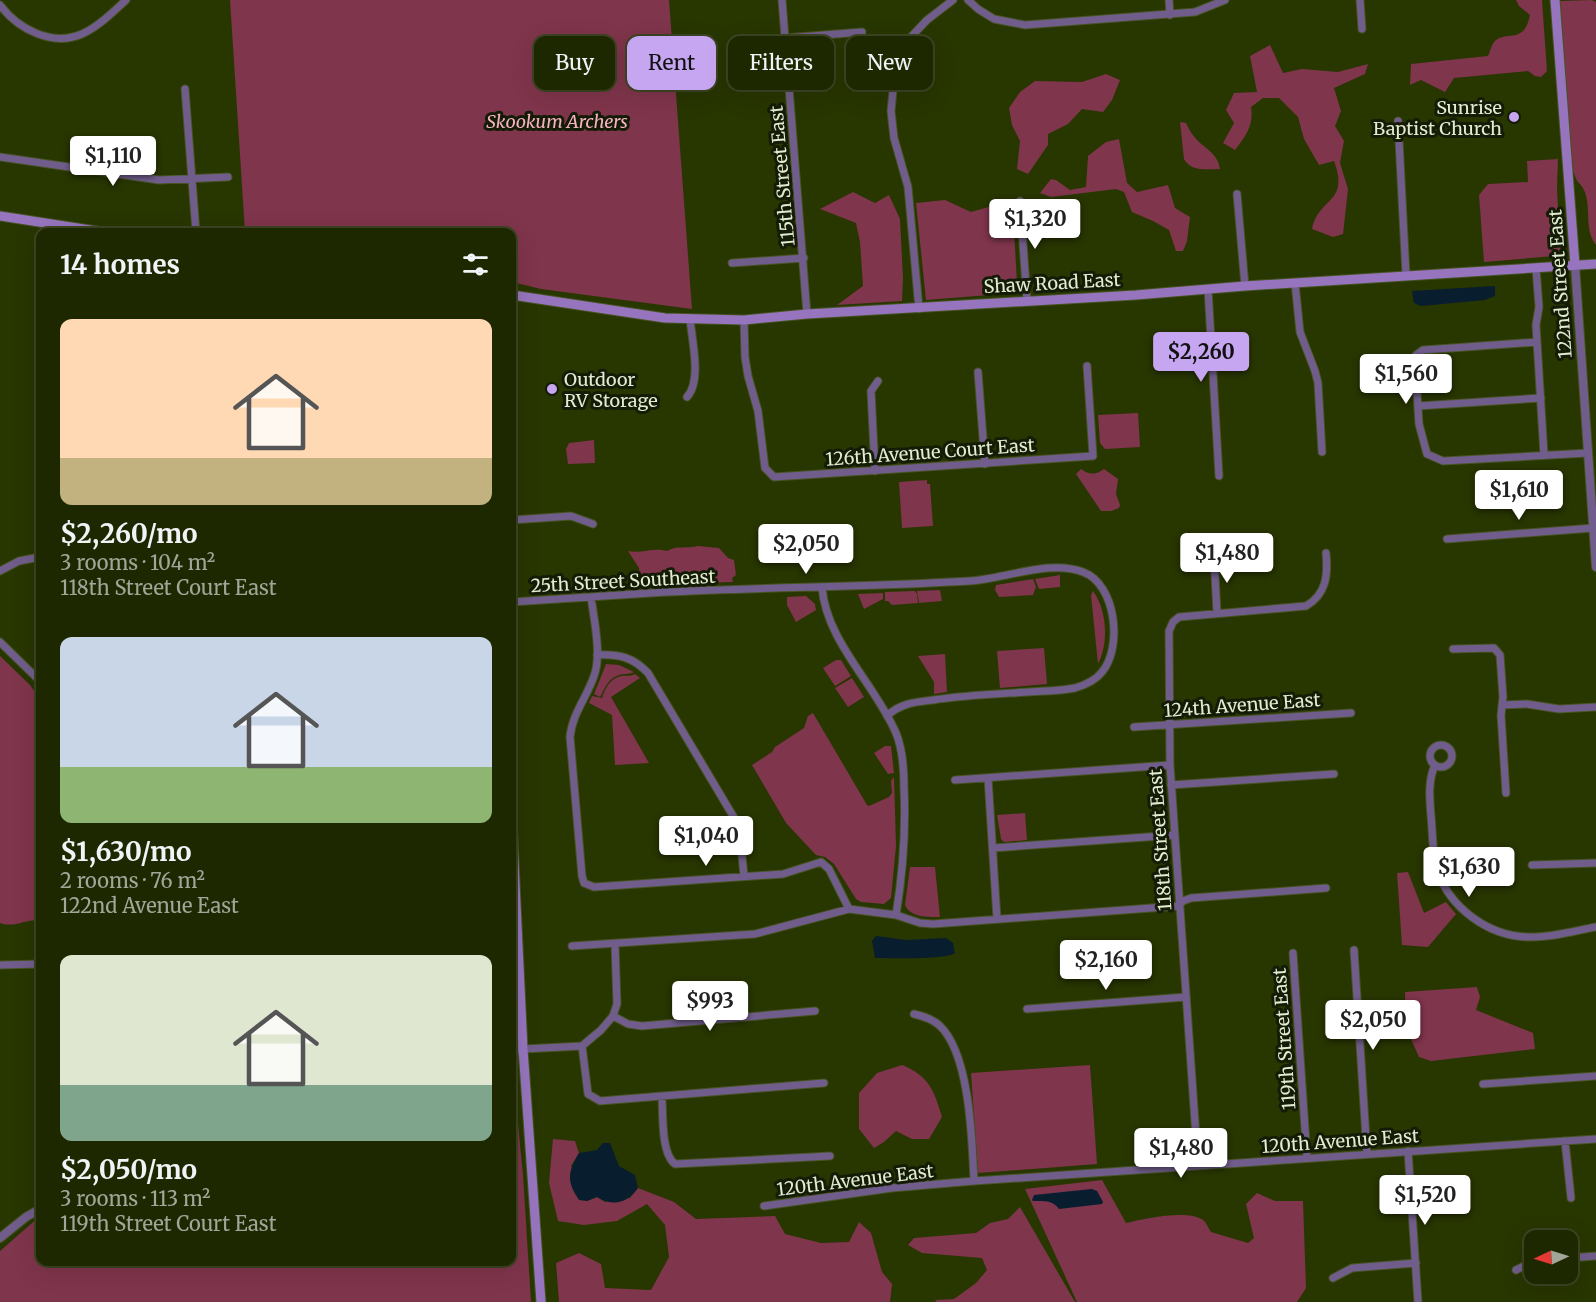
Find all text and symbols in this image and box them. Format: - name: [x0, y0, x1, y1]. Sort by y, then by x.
- chip: Buy: [534, 36, 615, 90]
- chip: Rent: [627, 36, 716, 90]
- chip: Filters: [728, 36, 834, 90]
- chip: New: [846, 36, 933, 90]
- place label: Sunrise Baptist Church: [1373, 96, 1502, 140]
- street label: 115th Street East: [764, 105, 800, 247]
- park label: Skookum Archers: [486, 110, 628, 133]
- marker: Sunrise Baptist Church: [1507, 110, 1521, 124]
- pin: $1,110: [64, 136, 162, 187]
- text: $1,110: [84, 143, 142, 168]
- pin: $1,320: [986, 199, 1084, 250]
- text: $1,320: [1003, 206, 1067, 231]
- street label: 122nd Street East: [1543, 209, 1577, 359]
- text: 14 homes: [60, 248, 180, 281]
- icon: filters: [459, 248, 492, 281]
- street label: Shaw Road East: [983, 268, 1121, 298]
- pin: $2,260: [1152, 332, 1250, 383]
- text: $2,260: [1167, 339, 1235, 364]
- pin: $1,560: [1357, 354, 1455, 405]
- icon: home: [222, 358, 330, 466]
- text: $1,560: [1374, 361, 1438, 386]
- place label: Outdoor RV Storage: [564, 368, 658, 412]
- marker: Outdoor RV Storage: [545, 382, 559, 396]
- street label: 126th Avenue Court East: [825, 433, 1035, 471]
- pin: $1,610: [1470, 470, 1568, 521]
- text: $1,610: [1489, 477, 1549, 502]
- text: $2,260/mo: [60, 517, 198, 550]
- pin: $2,050: [757, 524, 855, 575]
- text: $2,050: [772, 531, 840, 556]
- pin: $1,480: [1178, 533, 1276, 584]
- text: $1,480: [1194, 540, 1260, 565]
- text: 3 rooms · 104 m²: [60, 550, 215, 575]
- street label: 25th Street Southeast: [530, 565, 716, 597]
- text: 118th Street Court East: [60, 575, 277, 600]
- icon: home: [222, 676, 330, 784]
- street label: 124th Avenue East: [1163, 688, 1321, 722]
- street label: 118th Street East: [1144, 768, 1176, 912]
- pin: $1,040: [657, 816, 755, 867]
- text: $1,040: [673, 823, 739, 848]
- text: $1,630/mo: [60, 835, 192, 868]
- pin: $1,630: [1420, 847, 1518, 898]
- text: $1,630: [1437, 854, 1501, 879]
- text: 2 rooms · 76 m²: [60, 868, 205, 893]
- text: 122nd Avenue East: [60, 893, 239, 918]
- pin: $2,160: [1057, 940, 1155, 991]
- text: $2,160: [1074, 947, 1138, 972]
- street label: 119th Street East: [1268, 967, 1300, 1111]
- pin: $993: [674, 981, 746, 1032]
- text: $993: [686, 988, 734, 1013]
- icon: home: [222, 994, 330, 1102]
- pin: $2,050: [1324, 1000, 1422, 1051]
- text: $2,050: [1339, 1007, 1407, 1032]
- street label: 120th Avenue East: [1260, 1124, 1420, 1158]
- pin: $1,480: [1132, 1128, 1230, 1179]
- text: $1,480: [1148, 1135, 1214, 1160]
- text: $2,050/mo: [60, 1153, 197, 1186]
- street label: 120th Avenue East: [775, 1159, 935, 1201]
- pin: $1,520: [1376, 1175, 1474, 1226]
- text: $1,520: [1393, 1182, 1457, 1207]
- text: 3 rooms · 113 m²: [60, 1186, 210, 1211]
- text: 119th Street Court East: [60, 1211, 276, 1236]
- north arrow: [1524, 1230, 1578, 1284]
- map controls: [1524, 1230, 1578, 1284]

